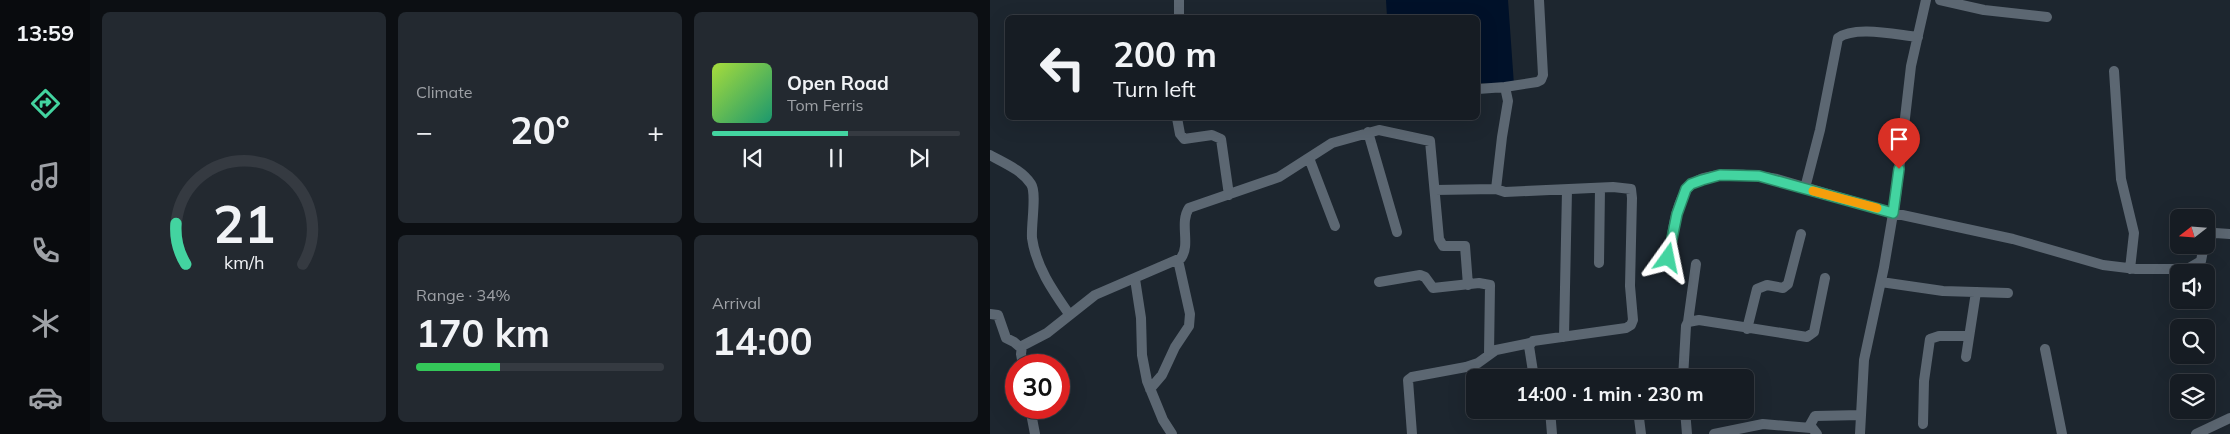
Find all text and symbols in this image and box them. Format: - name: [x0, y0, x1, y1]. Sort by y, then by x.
- text: 13:59: [16, 19, 74, 47]
- text: 200 m: [1113, 32, 1217, 76]
- icon: left: [1030, 35, 1095, 100]
- text: Open Road: [787, 71, 889, 95]
- text: Turn left: [1113, 75, 1196, 103]
- text: Climate: [416, 82, 472, 102]
- icon: directions: [28, 86, 63, 121]
- text: Tom Ferris: [787, 95, 864, 115]
- text: 20°: [510, 106, 570, 154]
- text: −: [416, 114, 433, 149]
- text: +: [647, 114, 664, 149]
- pin: [1878, 118, 1920, 169]
- icon: arrive: [1885, 125, 1913, 153]
- icon: previous: [739, 144, 767, 172]
- icon: pause: [822, 144, 850, 172]
- icon: next: [905, 144, 933, 172]
- icon: music: [28, 159, 63, 194]
- text: 21: [213, 191, 275, 256]
- north arrow: [2170, 209, 2215, 254]
- map controls: [2170, 209, 2215, 419]
- position arrow: [1641, 231, 1693, 283]
- icon: phone: [28, 233, 63, 268]
- text: km/h: [224, 251, 264, 273]
- button: sound: [2170, 264, 2215, 309]
- text: Range · 34%: [416, 285, 511, 305]
- text: Arrival: [712, 293, 761, 313]
- icon: climate: [28, 306, 63, 341]
- text: 170 km: [416, 309, 550, 357]
- text: 14:00: [712, 317, 813, 365]
- button: search: [2170, 319, 2215, 364]
- speed limit sign: 30: [1005, 354, 1070, 419]
- button: layers: [2170, 374, 2215, 419]
- icon: car: [28, 380, 63, 415]
- text: 14:00 · 1 min · 230 m: [1516, 382, 1704, 406]

